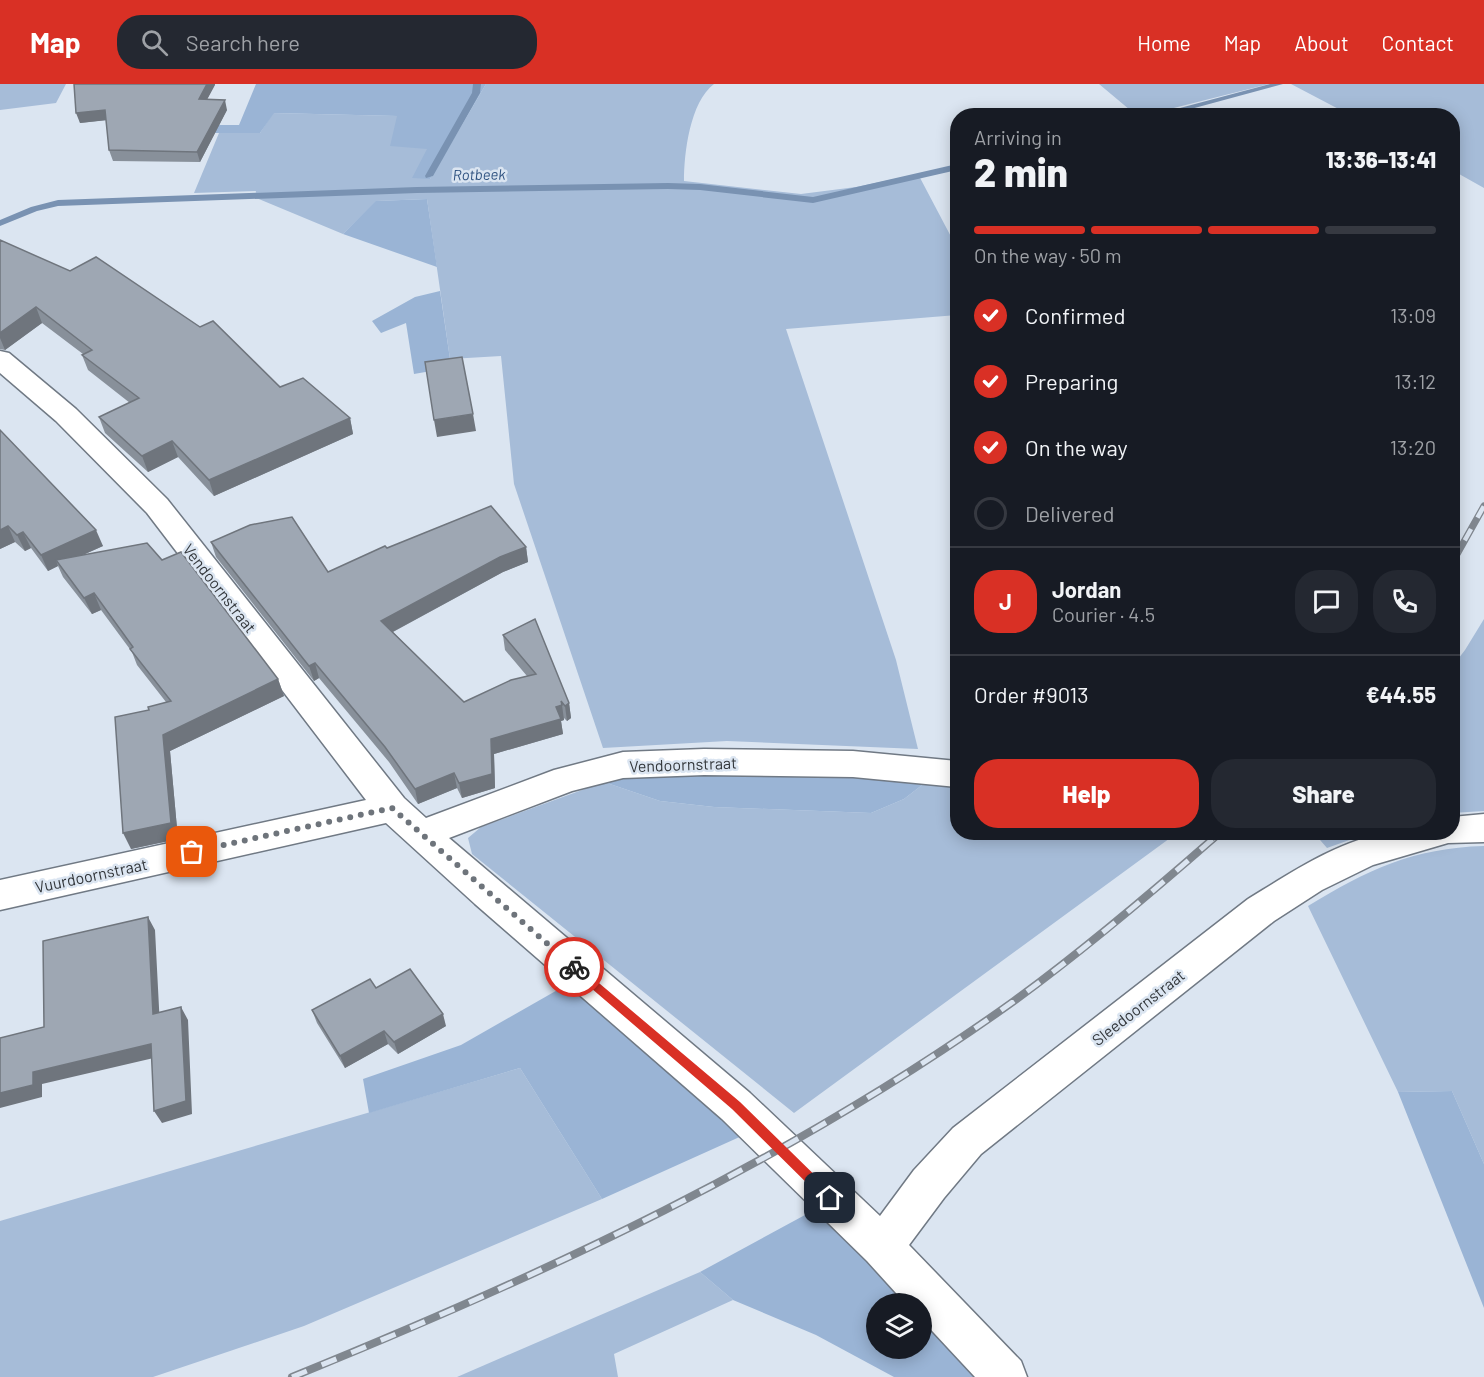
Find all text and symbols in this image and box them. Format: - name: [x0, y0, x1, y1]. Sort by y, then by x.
- search box: [117, 15, 537, 69]
- text: Map: [30, 25, 81, 59]
- icon: search: [138, 26, 171, 59]
- text: Search here: [186, 29, 300, 55]
- text: Home: [1137, 30, 1191, 55]
- text: Map: [1224, 30, 1261, 55]
- text: About: [1294, 30, 1349, 55]
- text: Contact: [1382, 30, 1454, 55]
- text: Arriving in: [974, 125, 1062, 149]
- text: 13:36–13:41: [1326, 146, 1436, 172]
- text: 2 min: [974, 148, 1068, 195]
- water label: Rotbeek: [453, 165, 506, 183]
- text: On the way · 50 m: [974, 243, 1122, 267]
- icon: check: [974, 299, 1007, 332]
- text: Confirmed: [1025, 302, 1125, 328]
- text: 13:09: [1390, 303, 1436, 327]
- icon: check: [974, 365, 1007, 398]
- text: Preparing: [1025, 368, 1118, 394]
- text: 13:12: [1394, 369, 1436, 393]
- icon: check: [974, 431, 1007, 464]
- text: On the way: [1025, 434, 1128, 460]
- text: 13:20: [1390, 435, 1436, 459]
- text: Delivered: [1025, 500, 1114, 526]
- street label: Vendoornstraat: [179, 540, 261, 636]
- button: chat: [1295, 570, 1358, 633]
- button: phone: [1373, 570, 1436, 633]
- text: Jordan: [1052, 576, 1121, 602]
- text: J: [999, 588, 1012, 614]
- text: Courier · 4.5: [1052, 602, 1155, 626]
- text: Order #9013: [974, 681, 1089, 707]
- text: €44.55: [1366, 681, 1436, 707]
- street label: Vendoornstraat: [629, 753, 737, 775]
- button: Help: [974, 759, 1199, 828]
- button: Share: [1211, 759, 1436, 828]
- pin: [166, 826, 217, 877]
- icon: bag: [175, 835, 208, 868]
- street label: Vuurdoornstraat: [33, 854, 149, 896]
- courier: [544, 937, 604, 997]
- icon: bike: [558, 951, 591, 984]
- street label: Sleedoornstraat: [1088, 965, 1188, 1049]
- pin: [804, 1172, 855, 1223]
- icon: home: [813, 1181, 846, 1214]
- map controls: [866, 1293, 932, 1359]
- button: layers: [866, 1293, 932, 1359]

